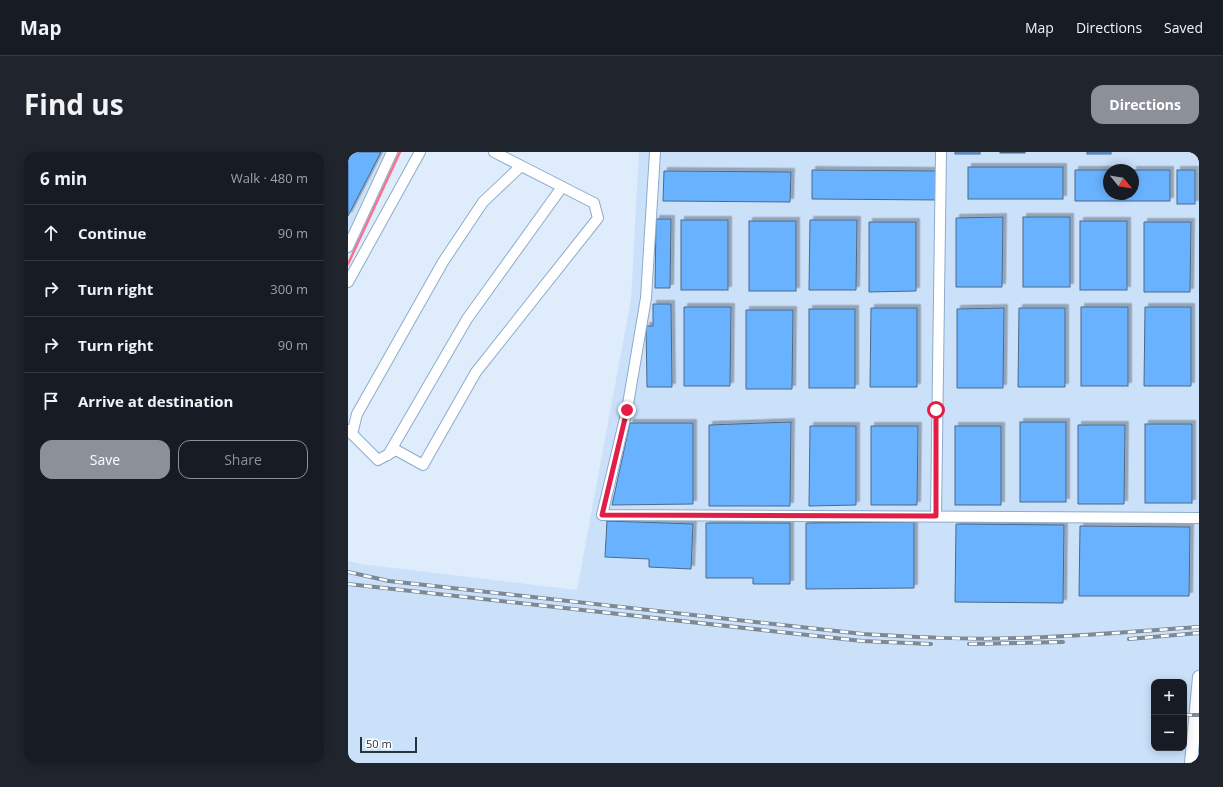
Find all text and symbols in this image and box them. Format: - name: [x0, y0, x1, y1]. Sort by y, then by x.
- text: Map: [20, 15, 61, 41]
- text: Map: [1025, 18, 1054, 37]
- text: Directions: [1076, 18, 1142, 37]
- text: Saved: [1164, 18, 1203, 37]
- text: Find us: [24, 85, 124, 123]
- button: Directions: [1091, 85, 1199, 124]
- north arrow: [1103, 164, 1139, 200]
- text: 6 min: [40, 167, 87, 190]
- text: Walk · 480 m: [231, 169, 308, 187]
- icon: ahead: [40, 222, 62, 244]
- text: Continue: [78, 223, 146, 243]
- text: 90 m: [278, 224, 308, 242]
- icon: right: [40, 278, 62, 300]
- text: Turn right: [78, 279, 153, 299]
- text: 300 m: [270, 280, 308, 298]
- icon: right: [40, 334, 62, 356]
- text: Turn right: [78, 335, 153, 355]
- text: 90 m: [278, 336, 308, 354]
- icon: arrive: [40, 390, 62, 412]
- text: Arrive at destination: [78, 391, 233, 411]
- route end: [618, 401, 636, 419]
- route start: [927, 401, 945, 419]
- button: Save: [40, 440, 170, 479]
- button: Share: [178, 440, 308, 479]
- map controls: [1151, 679, 1187, 751]
- button: +: [1151, 679, 1187, 715]
- button: −: [1151, 715, 1187, 751]
- scale bar: [360, 735, 417, 754]
- text: 50 m: [366, 736, 392, 751]

